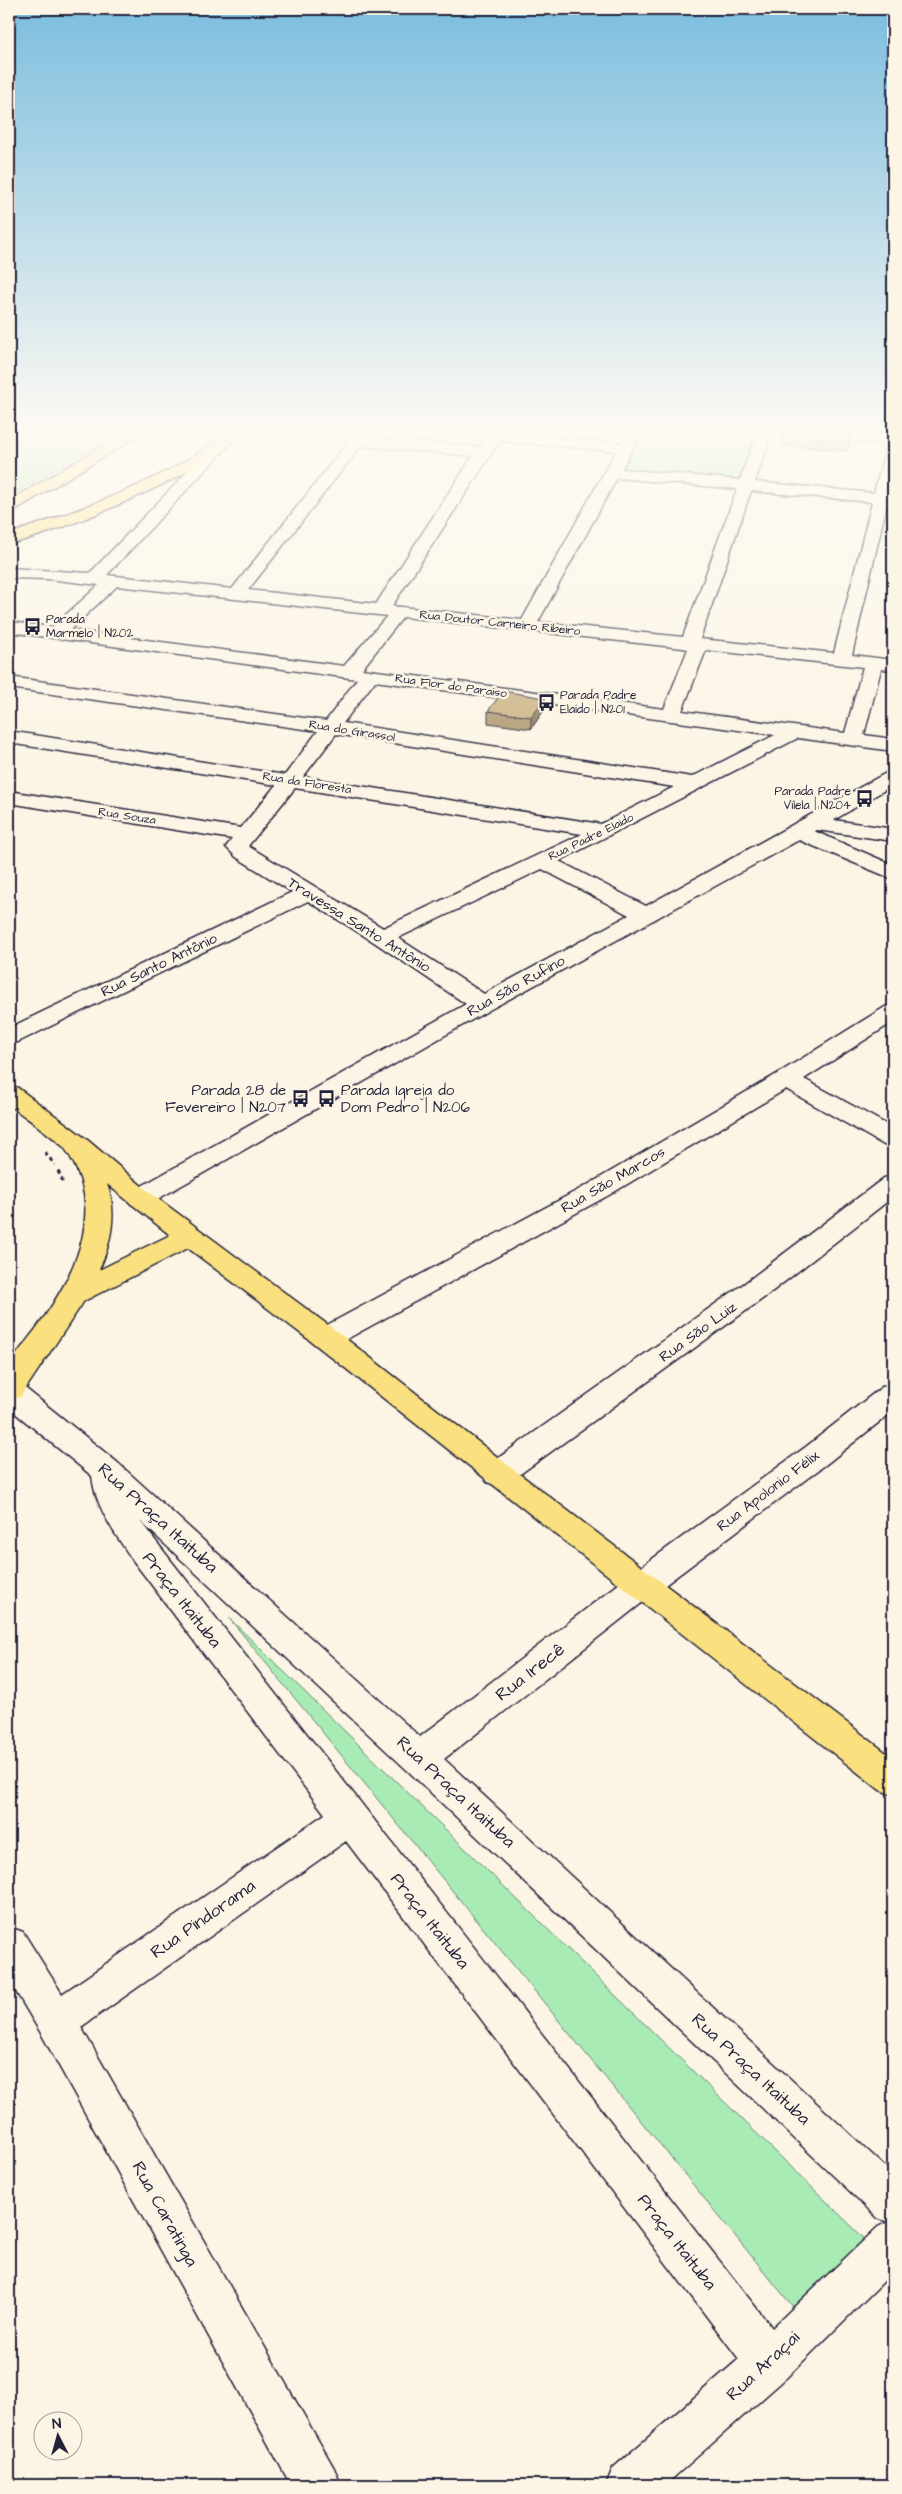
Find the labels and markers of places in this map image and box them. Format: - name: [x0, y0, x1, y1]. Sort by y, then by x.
- place label: Parada Marmelo | N202: [46, 611, 133, 642]
- bus stop icon: Parada Marmelo | N202: [22, 616, 42, 636]
- place label: Parada Padre Elaído | N201: [560, 687, 637, 718]
- bus stop icon: Parada Padre Elaído | N201: [536, 692, 556, 712]
- place label: Parada Padre Vilela | N204: [774, 783, 852, 814]
- bus stop icon: Parada Padre Vilela | N204: [855, 788, 875, 808]
- place label: Parada 28 de Fevereiro | N207: [165, 1080, 286, 1118]
- place label: Parada Igreja do Dom Pedro | N206: [341, 1080, 471, 1118]
- bus stop icon: Parada 28 de Fevereiro | N207: [290, 1089, 310, 1109]
- bus stop icon: Parada Igreja do Dom Pedro | N206: [317, 1089, 337, 1109]

